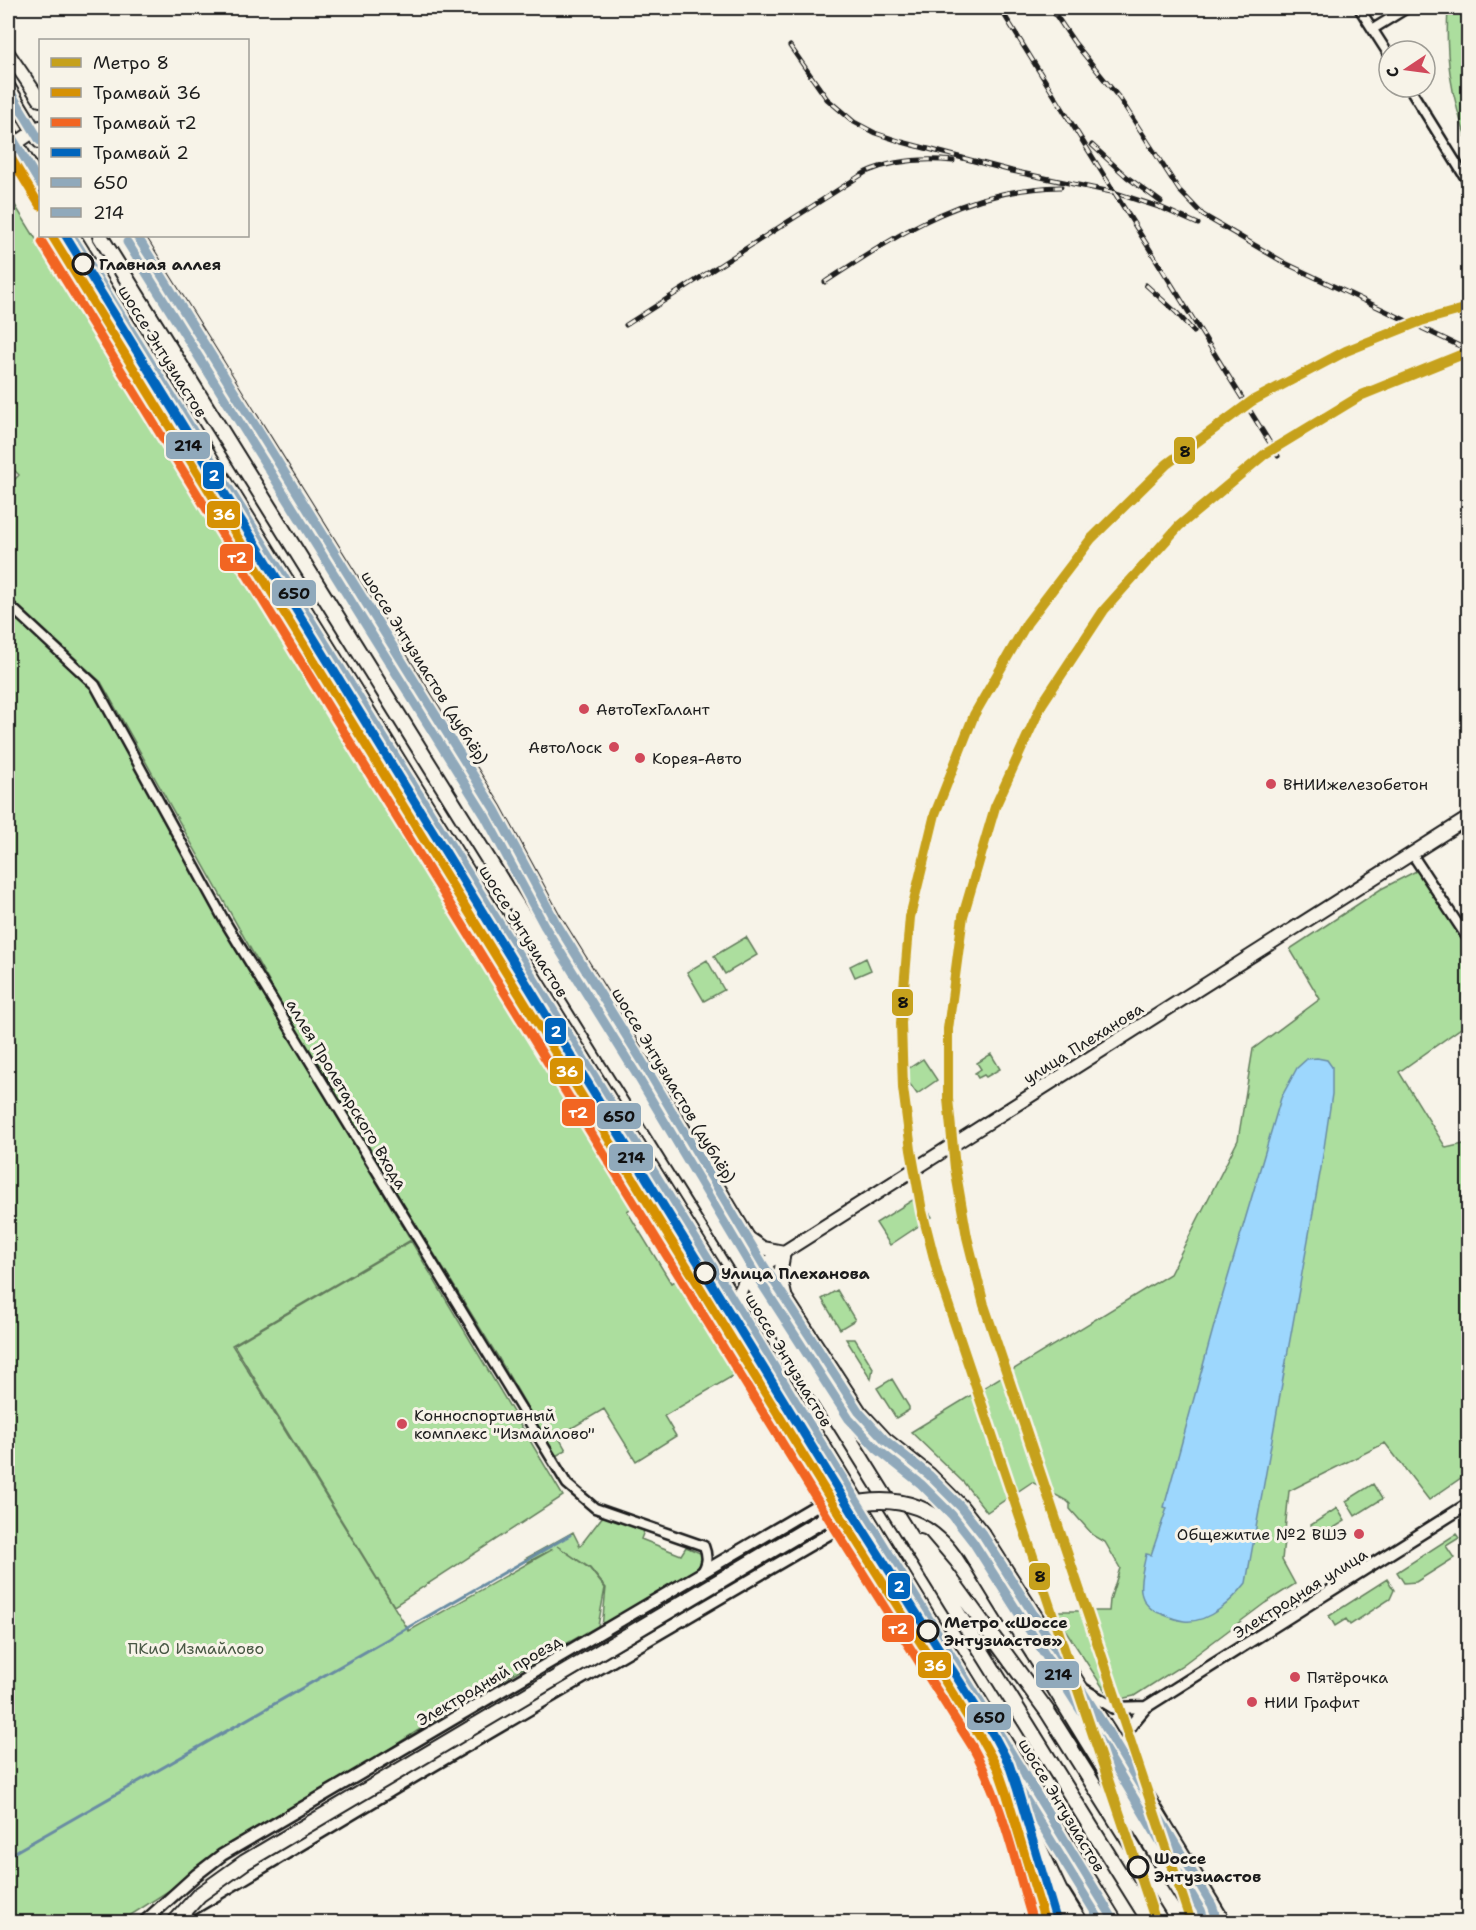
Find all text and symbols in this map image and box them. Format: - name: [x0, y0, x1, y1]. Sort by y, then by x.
- legend: [39, 39, 249, 237]
- north arrow: [1377, 39, 1437, 99]
- text: Метро 8: [93, 51, 169, 75]
- text: С: [1381, 65, 1404, 79]
- text: Трамвай 36: [93, 81, 201, 105]
- text: Трамвай т2: [93, 111, 197, 135]
- text: Трамвай 2: [93, 141, 189, 165]
- text: 650: [93, 171, 128, 195]
- text: 214: [93, 201, 124, 225]
- marker: Главная аллея: [72, 253, 94, 275]
- place label: Главная аллея: [99, 254, 221, 275]
- street label: шоссе Энтузиастов: [113, 281, 212, 421]
- line badge: 214: [165, 431, 211, 460]
- text: 214: [174, 435, 202, 456]
- line badge: 8: [1173, 436, 1196, 465]
- text: 8: [1179, 441, 1191, 462]
- line badge: 2: [202, 461, 225, 490]
- text: 2: [208, 465, 220, 486]
- line badge: 36: [206, 500, 241, 529]
- text: 36: [213, 504, 235, 525]
- line badge: т2: [219, 543, 254, 572]
- text: т2: [227, 547, 247, 568]
- street label: шоссе Энтузиастов (дублёр): [356, 567, 493, 768]
- line badge: 650: [271, 579, 317, 607]
- text: 650: [278, 583, 310, 604]
- place label: АвтоТехГалант: [596, 699, 711, 720]
- marker: АвтоТехГалант: [577, 702, 591, 716]
- place label: АвтоЛоск: [528, 737, 603, 758]
- marker: АвтоЛоск: [607, 740, 621, 754]
- place label: Корея-Авто: [652, 748, 742, 769]
- marker: Корея-Авто: [633, 751, 647, 765]
- place label: ВНИИжелезобетон: [1283, 774, 1428, 795]
- marker: ВНИИжелезобетон: [1264, 777, 1278, 791]
- street label: шоссе Энтузиастов: [474, 861, 573, 1001]
- street label: шоссе Энтузиастов (дублёр): [607, 984, 740, 1187]
- line badge: 8: [891, 988, 914, 1017]
- text: 8: [897, 992, 909, 1013]
- street label: аллея Пролетарского Входа: [281, 995, 412, 1193]
- street label: улица Плеханова: [1019, 998, 1147, 1089]
- line badge: 2: [544, 1017, 567, 1045]
- text: 2: [550, 1021, 562, 1042]
- line badge: 36: [549, 1057, 584, 1085]
- text: 36: [556, 1061, 578, 1082]
- line badge: т2: [561, 1098, 596, 1127]
- text: т2: [568, 1102, 588, 1123]
- line badge: 650: [596, 1102, 642, 1130]
- text: 650: [603, 1106, 635, 1127]
- line badge: 214: [608, 1143, 654, 1172]
- text: 214: [617, 1147, 645, 1168]
- marker: Улица Плеханова: [694, 1262, 716, 1284]
- place label: Улица Плеханова: [721, 1263, 870, 1284]
- street label: шоссе Энтузиастов: [740, 1290, 837, 1431]
- place label: Конноспортивный комплекс "Измайлово": [414, 1405, 595, 1444]
- marker: Конноспортивный комплекс "Измайлово": [395, 1417, 409, 1431]
- place label: Общежитие №2 ВШЭ: [1177, 1524, 1347, 1545]
- marker: Общежитие №2 ВШЭ: [1352, 1527, 1366, 1541]
- street label: Электродная улица: [1229, 1544, 1371, 1643]
- line badge: 8: [1028, 1562, 1051, 1591]
- text: 8: [1034, 1566, 1046, 1587]
- line badge: 2: [887, 1572, 911, 1600]
- text: 2: [893, 1576, 905, 1597]
- place label: Метро «Шоссе Энтузиастов»: [944, 1612, 1068, 1651]
- line badge: т2: [881, 1614, 915, 1643]
- text: т2: [888, 1618, 908, 1639]
- marker: Метро «Шоссе Энтузиастов»: [917, 1620, 939, 1642]
- street label: Электродный проезд: [413, 1630, 566, 1731]
- park label: ПКиО Измайлово: [128, 1638, 264, 1659]
- line badge: 36: [917, 1651, 952, 1679]
- text: 36: [924, 1655, 946, 1676]
- line badge: 214: [1035, 1660, 1080, 1689]
- text: 214: [1044, 1664, 1072, 1685]
- place label: Пятёрочка: [1307, 1667, 1388, 1688]
- marker: Пятёрочка: [1288, 1670, 1302, 1684]
- place label: НИИ Графит: [1264, 1692, 1361, 1713]
- marker: НИИ Графит: [1245, 1695, 1259, 1709]
- line badge: 650: [966, 1703, 1012, 1731]
- text: 650: [973, 1707, 1005, 1728]
- street label: шоссе Энтузиастов: [1013, 1735, 1110, 1876]
- place label: Шоссе Энтузиастов: [1154, 1848, 1261, 1887]
- marker: Шоссе Энтузиастов: [1127, 1856, 1149, 1878]

